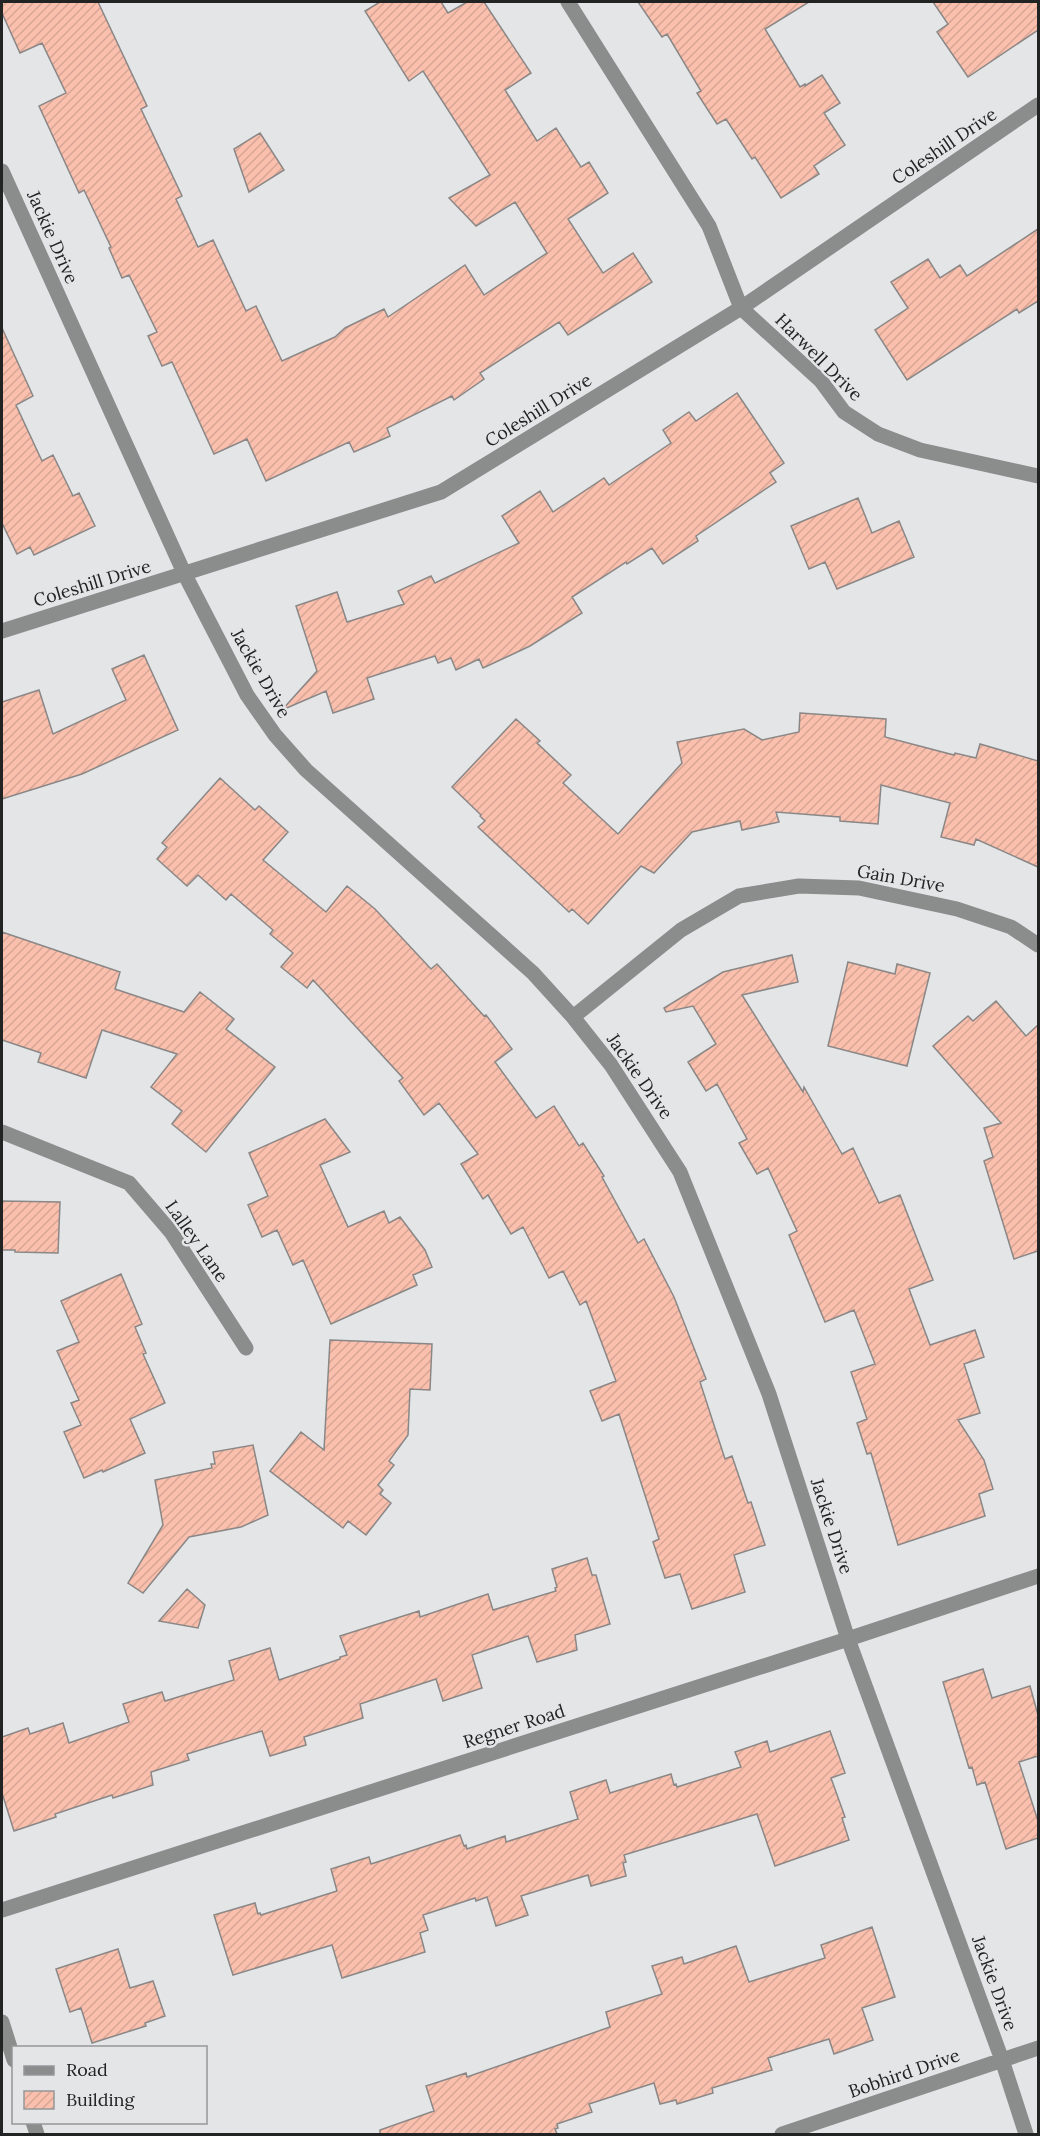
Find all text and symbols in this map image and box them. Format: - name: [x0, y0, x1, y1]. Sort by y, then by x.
- street label: Coleshill Drive: [887, 102, 1001, 190]
- street label: Jackie Drive: [22, 186, 84, 287]
- street label: Harwell Drive: [770, 308, 868, 406]
- street label: Coleshill Drive: [480, 368, 596, 452]
- street label: Coleshill Drive: [31, 554, 154, 612]
- street label: Jackie Drive: [226, 623, 296, 722]
- street label: Gain Drive: [855, 859, 947, 897]
- street label: Jackie Drive: [601, 1028, 678, 1124]
- street label: Lalley Lane: [160, 1196, 234, 1287]
- street label: Jackie Drive: [805, 1474, 858, 1577]
- street label: Regner Road: [460, 1699, 568, 1753]
- street label: Jackie Drive: [967, 1931, 1023, 2034]
- street label: Bobhird Drive: [845, 2043, 963, 2103]
- legend: [12, 2046, 207, 2124]
- text: Road: [66, 2058, 108, 2081]
- text: Building: [66, 2088, 136, 2111]

